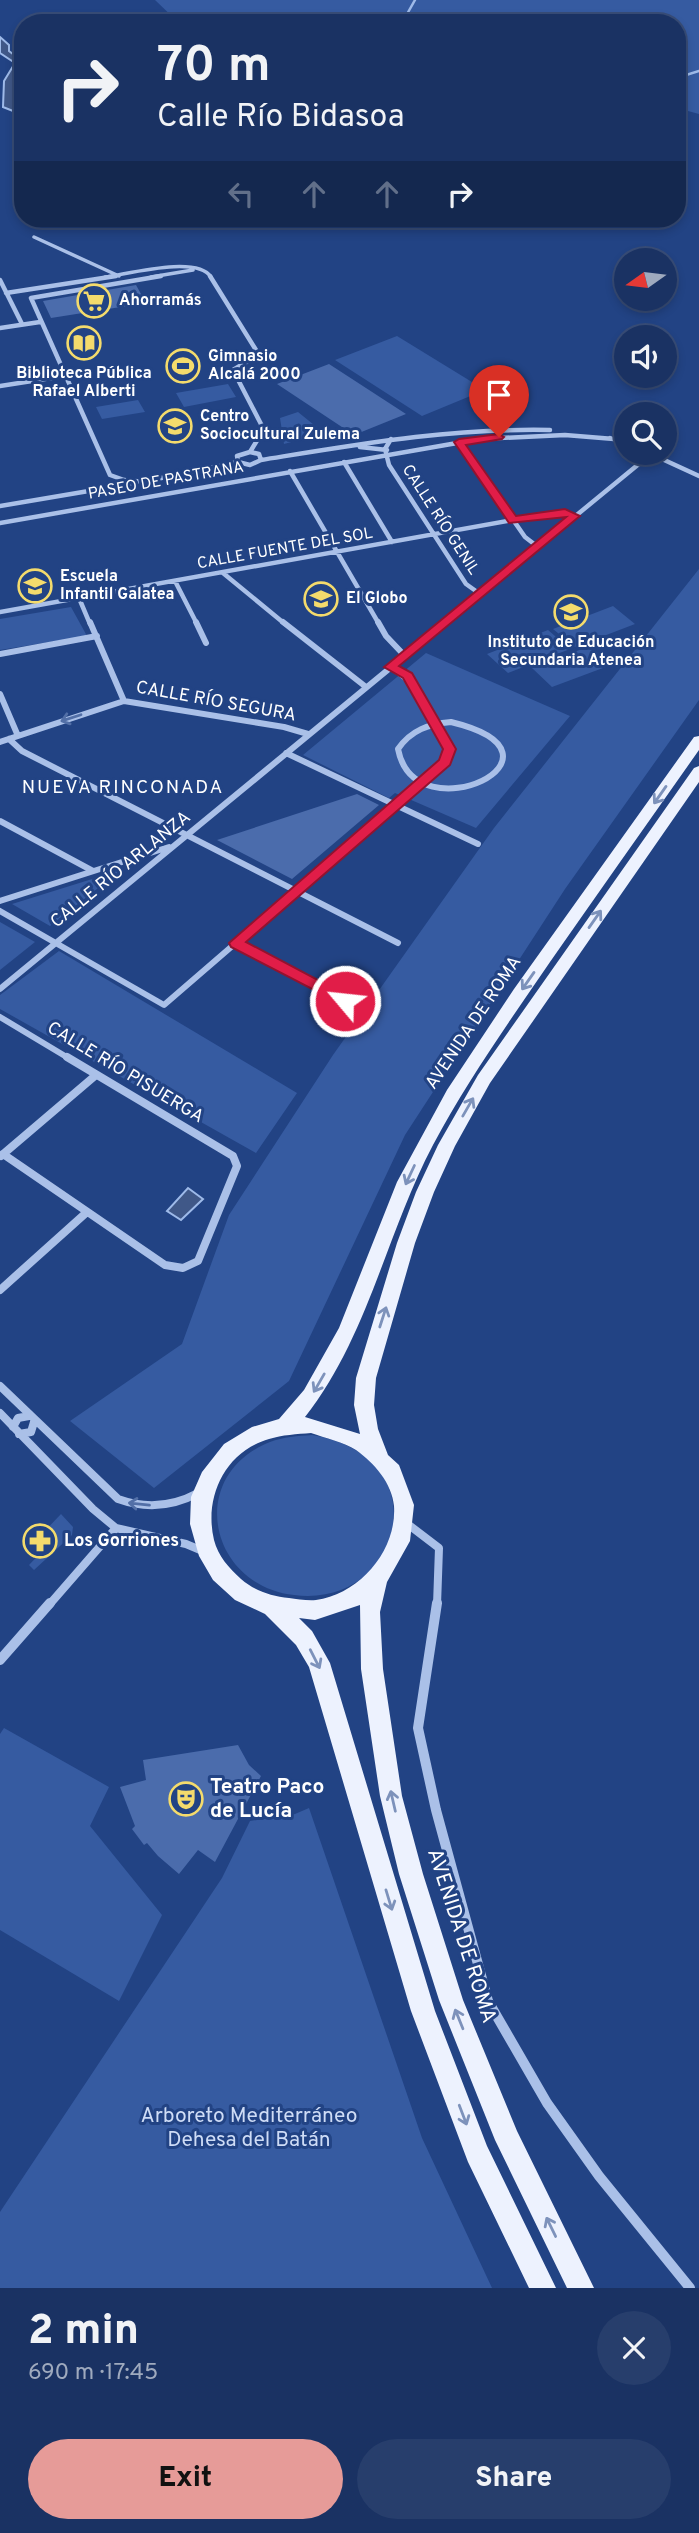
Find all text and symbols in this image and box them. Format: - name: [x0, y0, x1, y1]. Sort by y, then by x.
- text: 70 m: [157, 37, 271, 99]
- icon: right: [42, 42, 133, 133]
- text: Calle Río Bidasoa: [157, 98, 405, 138]
- icon: left: [222, 175, 260, 213]
- icon: ahead: [295, 175, 333, 213]
- icon: ahead: [368, 175, 406, 213]
- icon: right: [441, 175, 479, 213]
- north arrow: [614, 248, 677, 312]
- map controls: [614, 248, 677, 465]
- supermarket icon: Ahorramás: [75, 282, 113, 320]
- place label: Ahorramás: [119, 291, 202, 311]
- library icon: Biblioteca Pública Rafael Alberti: [65, 324, 103, 362]
- button: sound: [614, 325, 677, 388]
- sports icon: Gimnasio Alcalá 2000: [164, 347, 202, 385]
- place label: Gimnasio Alcalá 2000: [208, 347, 301, 385]
- place label: Biblioteca Pública Rafael Alberti: [16, 364, 152, 402]
- pin: [469, 365, 529, 437]
- icon: arrive: [480, 376, 518, 414]
- button: search: [614, 402, 677, 465]
- school or university icon: Centro Sociocultural Zulema: [156, 407, 194, 445]
- place label: Centro Sociocultural Zulema: [200, 407, 360, 445]
- street label: PASEO DE PASTRANA: [87, 457, 246, 505]
- street label: CALLE RÍO GENIL: [397, 460, 485, 579]
- street label: CALLE FUENTE DEL SOL: [196, 524, 374, 574]
- school or university icon: Escuela Infantil Galatea: [16, 567, 54, 605]
- place label: Escuela Infantil Galatea: [60, 567, 174, 605]
- school or university icon: El Globo: [302, 580, 340, 618]
- place label: El Globo: [346, 589, 408, 609]
- school or university icon: Instituto de Educación Secundaria Atenea: [552, 593, 590, 631]
- place label: Instituto de Educación Secundaria Atenea: [488, 633, 654, 671]
- street label: CALLE RÍO SEGURA: [134, 675, 298, 727]
- one-way arrow: [60, 713, 82, 725]
- district label: NUEVA RINCONADA: [22, 776, 224, 800]
- one-way arrow: [652, 785, 667, 804]
- street label: CALLE RÍO ARLANZA: [45, 805, 196, 934]
- one-way arrow: [588, 910, 602, 929]
- street label: AVENIDA DE ROMA: [421, 952, 527, 1094]
- position arrow: [308, 964, 382, 1038]
- one-way arrow: [521, 971, 535, 990]
- street label: CALLE RÍO PISUERGA: [42, 1015, 209, 1129]
- one-way arrow: [461, 1098, 475, 1118]
- one-way arrow: [403, 1164, 416, 1185]
- one-way arrow: [377, 1307, 390, 1329]
- one-way arrow: [312, 1373, 326, 1393]
- one-way arrow: [128, 1498, 151, 1511]
- pharmacy icon: Los Gorriones: [21, 1522, 59, 1560]
- place label: Los Gorriones: [64, 1530, 179, 1553]
- one-way arrow: [309, 1648, 323, 1669]
- place label: Teatro Paco de Lucía: [210, 1774, 325, 1825]
- theatre icon: Teatro Paco de Lucía: [167, 1780, 205, 1818]
- one-way arrow: [386, 1791, 399, 1813]
- street label: AVENIDA DE ROMA: [420, 1845, 502, 2027]
- one-way arrow: [383, 1889, 396, 1911]
- one-way arrow: [451, 2009, 464, 2030]
- park label: Arboreto Mediterráneo Dehesa del Batán: [141, 2103, 357, 2154]
- one-way arrow: [457, 2104, 470, 2126]
- one-way arrow: [544, 2217, 557, 2238]
- text: 2 min: [28, 2306, 139, 2359]
- button: close: [597, 2311, 671, 2385]
- text: 690 m · 17:45: [28, 2359, 158, 2388]
- button: Exit: [28, 2439, 343, 2519]
- button: Share: [357, 2439, 671, 2519]

